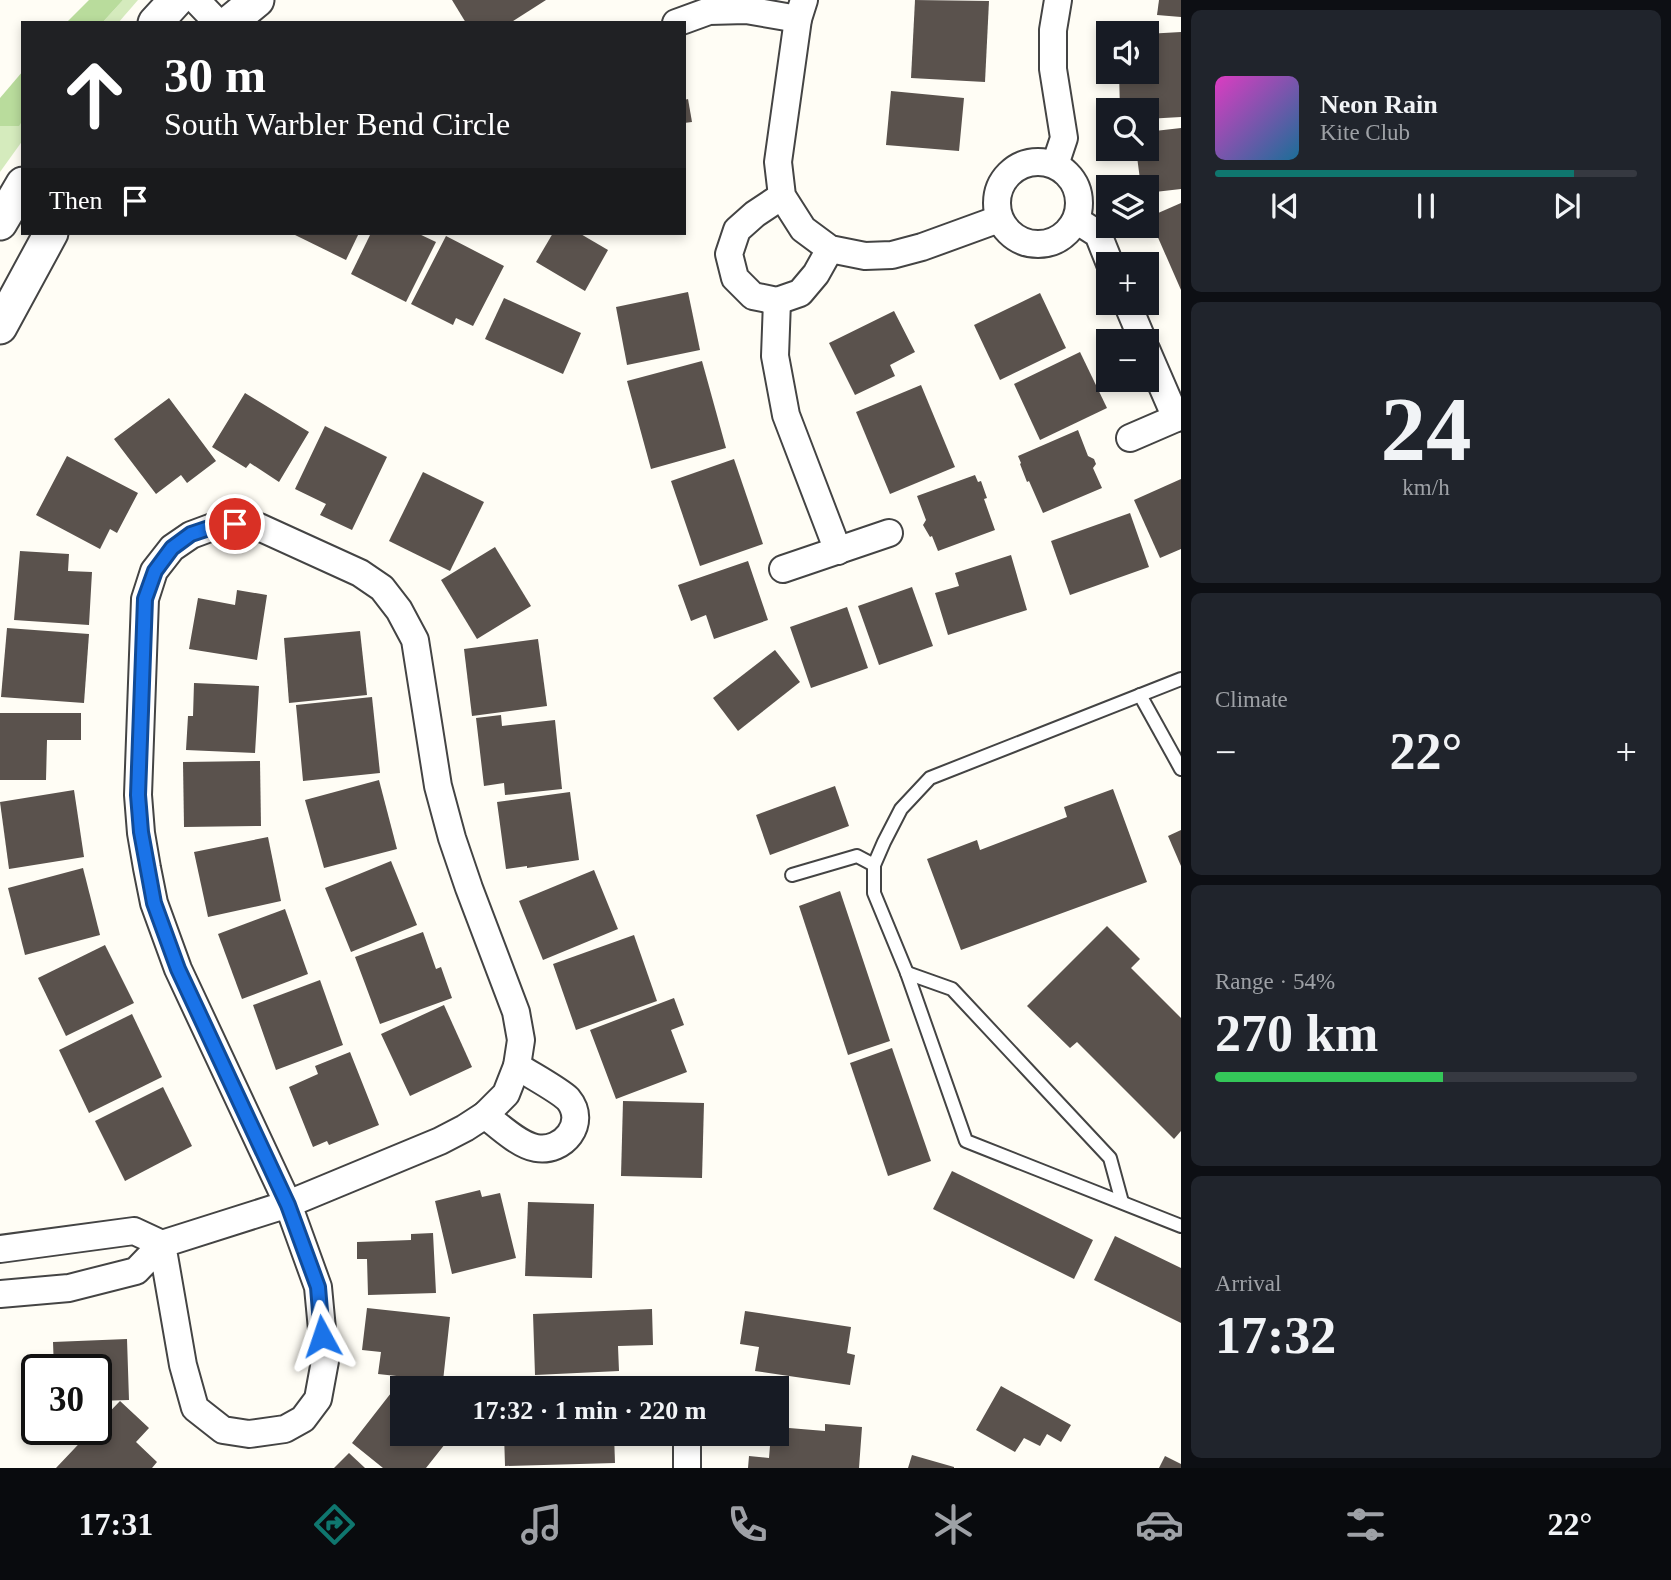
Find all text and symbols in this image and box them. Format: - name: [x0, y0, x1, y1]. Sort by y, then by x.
- map controls: [1096, 21, 1159, 392]
- button: sound: [1096, 21, 1159, 84]
- text: 30 m: [164, 48, 266, 103]
- icon: ahead: [49, 49, 140, 140]
- text: Neon Rain: [1320, 90, 1438, 119]
- button: search: [1096, 98, 1159, 161]
- text: South Warbler Bend Circle: [164, 106, 510, 142]
- text: Kite Club: [1320, 120, 1410, 145]
- button: layers: [1096, 175, 1159, 238]
- icon: arrive: [116, 182, 154, 220]
- text: Then: [49, 186, 102, 215]
- icon: previous: [1266, 187, 1304, 225]
- icon: pause: [1407, 187, 1445, 225]
- icon: next: [1548, 187, 1586, 225]
- button: +: [1096, 252, 1159, 315]
- button: −: [1096, 329, 1159, 392]
- text: 24: [1381, 379, 1472, 480]
- text: km/h: [1402, 475, 1450, 500]
- pin: [205, 494, 265, 554]
- icon: arrive: [216, 505, 254, 543]
- text: Climate: [1215, 687, 1288, 712]
- text: 22°: [1390, 723, 1462, 780]
- text: −: [1215, 731, 1236, 773]
- text: +: [1616, 731, 1637, 773]
- text: Range · 54%: [1215, 969, 1335, 994]
- text: 270 km: [1215, 1005, 1378, 1062]
- text: Arrival: [1215, 1271, 1281, 1296]
- position arrow: [285, 1299, 359, 1373]
- text: 17:32: [1215, 1307, 1336, 1364]
- speed limit sign: 30: [21, 1354, 112, 1445]
- text: 17:32 · 1 min · 220 m: [473, 1396, 707, 1425]
- icon: directions: [310, 1500, 359, 1549]
- icon: music: [517, 1500, 566, 1549]
- icon: phone: [723, 1500, 772, 1549]
- icon: climate: [929, 1500, 978, 1549]
- icon: car: [1135, 1500, 1184, 1549]
- icon: filters: [1341, 1500, 1390, 1549]
- text: 17:31: [79, 1506, 153, 1542]
- text: 22°: [1548, 1506, 1592, 1542]

